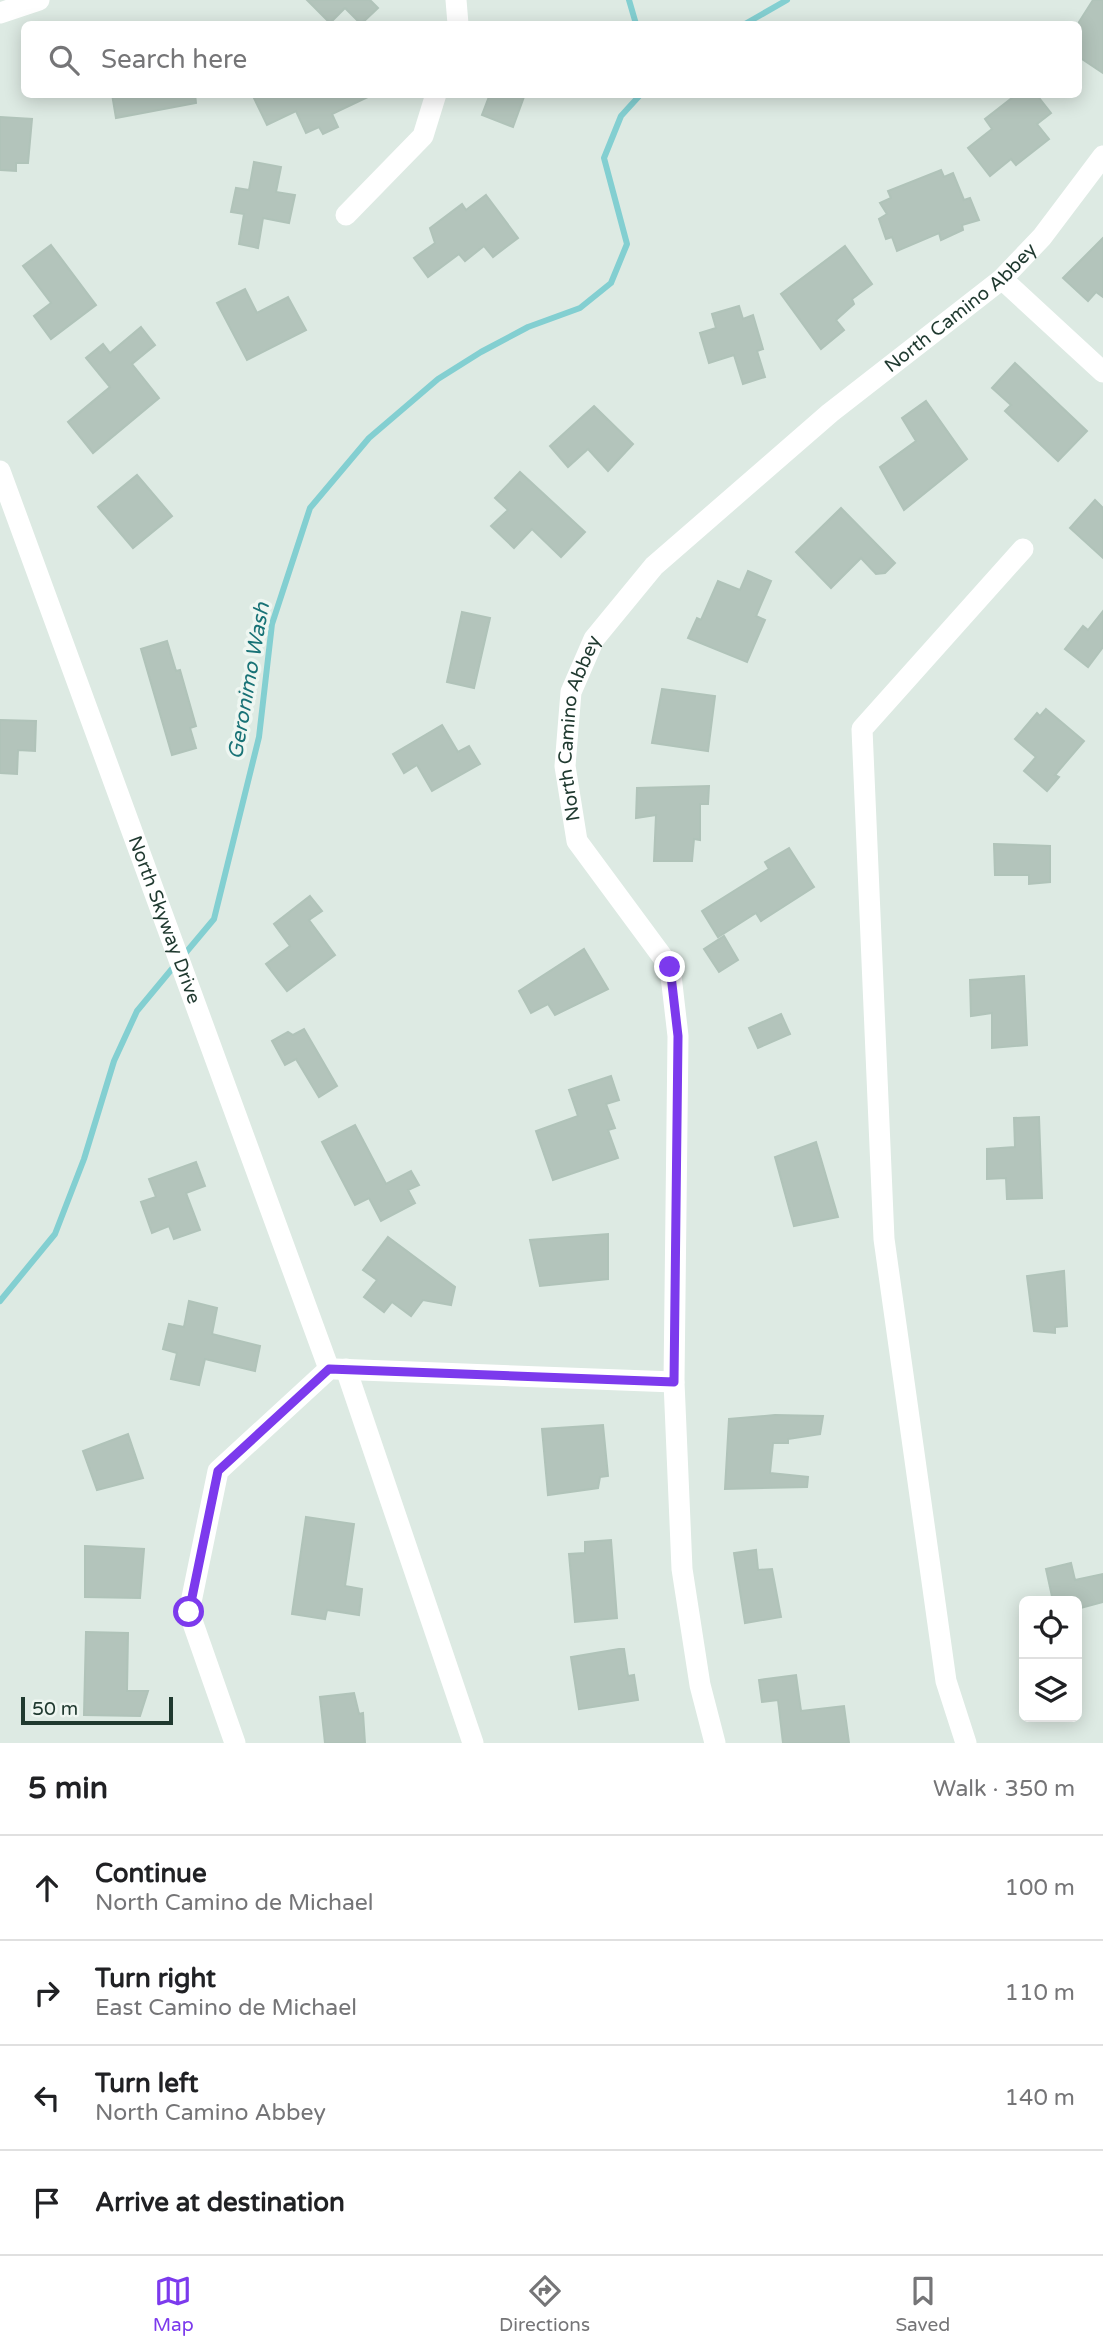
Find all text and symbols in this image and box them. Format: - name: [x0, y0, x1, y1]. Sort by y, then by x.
- search box: [21, 21, 1082, 98]
- icon: search: [45, 41, 83, 79]
- text: Search here: [101, 44, 247, 75]
- street label: North Camino Abbey: [880, 239, 1041, 377]
- water label: Geronimo Wash: [223, 599, 275, 761]
- street label: North Camino Abbey: [554, 632, 605, 823]
- street label: North Skyway Drive: [124, 833, 205, 1007]
- route end: [654, 951, 685, 982]
- route start: [173, 1596, 204, 1627]
- map controls: [1019, 1596, 1082, 1722]
- button: locate: [1019, 1596, 1082, 1659]
- button: layers: [1019, 1659, 1082, 1722]
- scale bar: [21, 1694, 173, 1726]
- text: 50 m: [32, 1698, 78, 1720]
- text: 5 min: [28, 1770, 108, 1807]
- text: Walk · 350 m: [933, 1775, 1075, 1803]
- text: Continue: [95, 1858, 207, 1889]
- icon: ahead: [28, 1869, 66, 1907]
- text: 100 m: [1005, 1874, 1075, 1902]
- text: North Camino de Michael: [95, 1889, 374, 1917]
- text: Turn right: [95, 1963, 216, 1994]
- icon: right: [28, 1974, 66, 2012]
- text: 110 m: [1005, 1979, 1075, 2007]
- text: East Camino de Michael: [95, 1994, 357, 2022]
- text: Turn left: [95, 2068, 198, 2099]
- icon: left: [28, 2079, 66, 2117]
- text: 140 m: [1005, 2084, 1075, 2112]
- text: North Camino Abbey: [95, 2099, 326, 2127]
- icon: arrive: [28, 2184, 66, 2222]
- text: Arrive at destination: [95, 2187, 345, 2218]
- tab: Map: [153, 2272, 194, 2336]
- tab: Directions: [499, 2272, 590, 2336]
- tab: Saved: [895, 2272, 950, 2336]

